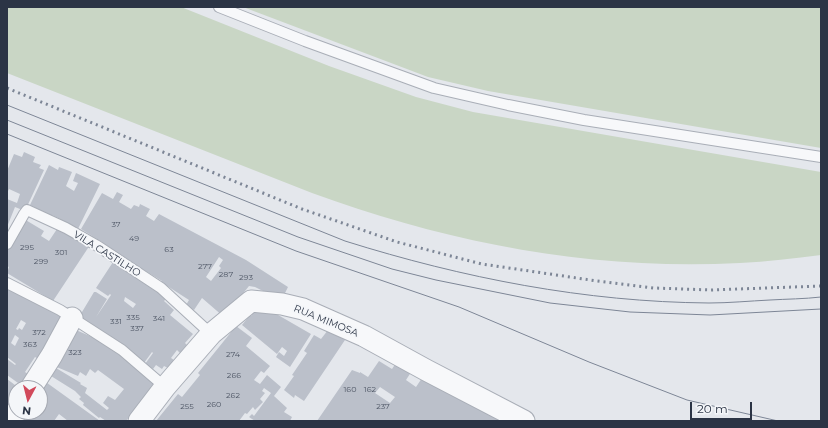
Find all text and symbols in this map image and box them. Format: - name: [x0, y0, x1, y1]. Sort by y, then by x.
- house number: 37: [111, 220, 121, 230]
- street label: VILA CASTILHO: [71, 229, 143, 279]
- house number: 49: [129, 234, 139, 244]
- house number: 295: [20, 243, 34, 253]
- house number: 63: [164, 245, 174, 255]
- house number: 301: [55, 248, 67, 258]
- house number: 299: [34, 257, 48, 267]
- house number: 277: [198, 262, 212, 272]
- house number: 287: [219, 270, 233, 280]
- house number: 293: [239, 273, 253, 283]
- street label: RUA MIMOSA: [292, 303, 360, 339]
- house number: 335: [126, 313, 140, 323]
- house number: 341: [153, 314, 165, 324]
- house number: 331: [110, 317, 122, 327]
- house number: 337: [130, 324, 144, 334]
- house number: 372: [32, 328, 46, 338]
- house number: 363: [23, 340, 37, 350]
- house number: 323: [68, 348, 82, 358]
- house number: 274: [226, 350, 240, 360]
- house number: 266: [227, 371, 241, 381]
- north arrow: [8, 380, 48, 420]
- house number: 160: [343, 385, 357, 395]
- house number: 162: [364, 385, 376, 395]
- house number: 262: [226, 391, 240, 401]
- scale bar: [692, 394, 754, 420]
- house number: 260: [207, 400, 221, 410]
- text: 20 m: [697, 401, 728, 416]
- house number: 255: [180, 402, 194, 412]
- house number: 237: [376, 402, 390, 412]
- text: N: [21, 403, 32, 418]

